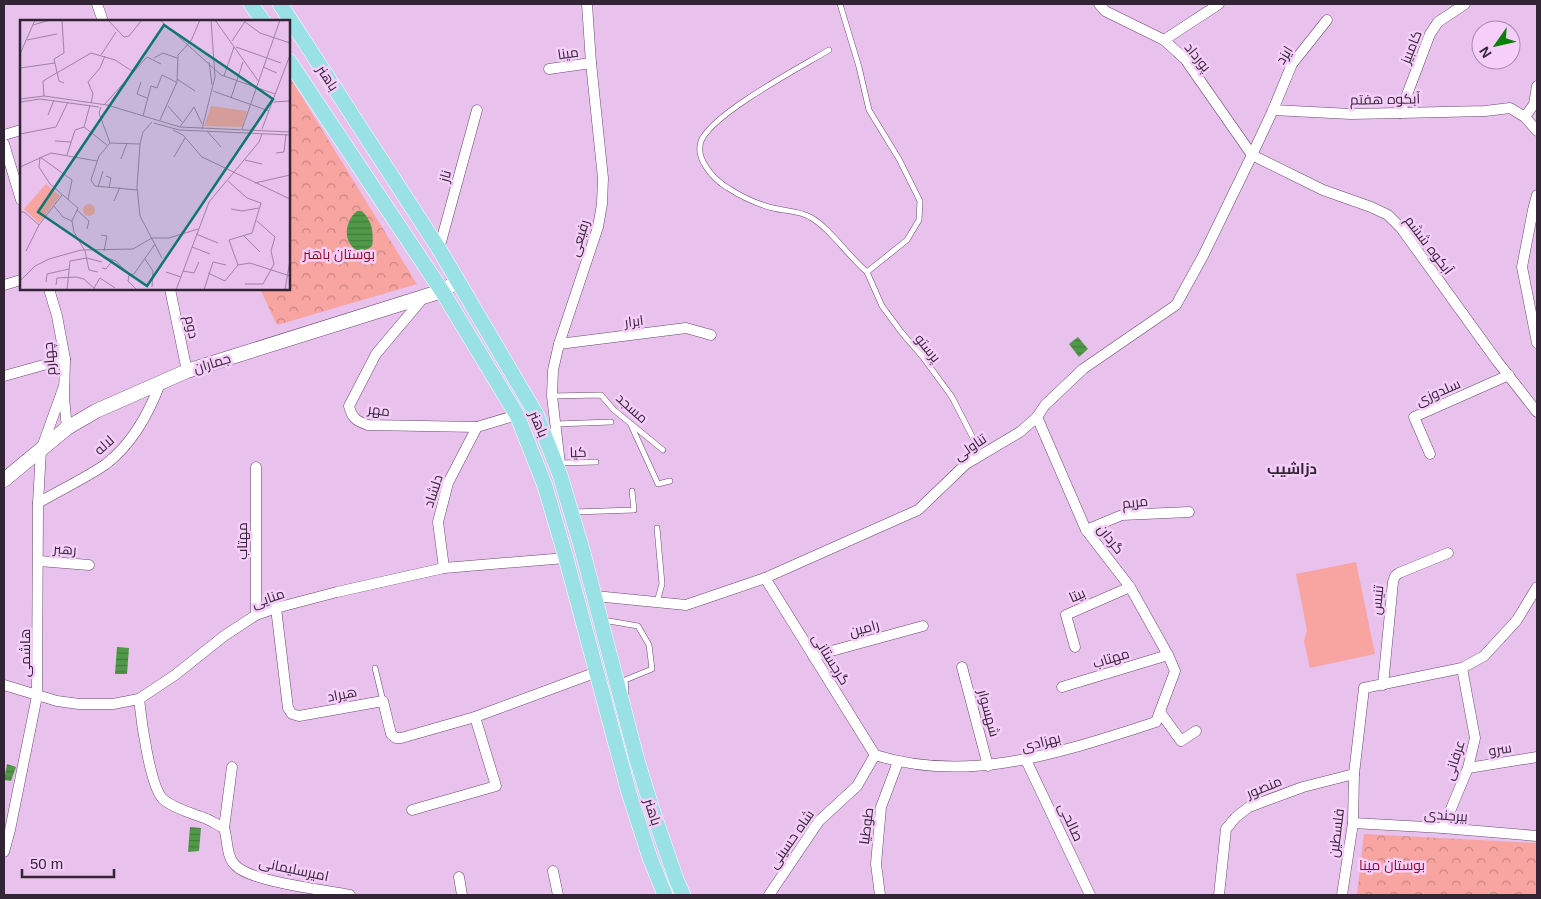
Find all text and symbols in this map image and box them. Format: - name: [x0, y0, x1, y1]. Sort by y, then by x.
- inset map: [20, 20, 290, 290]
- north arrow: [1471, 20, 1521, 70]
- street label: کامبیز: [1397, 28, 1425, 67]
- street label: پورداد: [1180, 39, 1215, 76]
- street label: ایزد: [1272, 43, 1296, 67]
- street label: مینا: [556, 44, 580, 62]
- text: N: [1476, 44, 1495, 61]
- street label: باهنر: [313, 61, 342, 94]
- street label: آبکوه هفتم: [1350, 90, 1421, 110]
- street label: ناز: [436, 168, 454, 185]
- street label: آبکوه ششم: [1400, 212, 1457, 279]
- street label: رفیعی: [566, 218, 592, 258]
- park label: بوستان باهنر: [302, 246, 375, 262]
- street label: ابرار: [623, 312, 644, 330]
- street label: دوم: [180, 314, 202, 340]
- street label: پرستو: [910, 331, 944, 367]
- street label: چهارم: [40, 341, 60, 376]
- street label: جماران: [191, 350, 233, 376]
- street label: سلدوزی: [1413, 375, 1463, 409]
- street label: مسجد: [613, 390, 651, 426]
- street label: مهر: [366, 401, 391, 419]
- street label: باهنر: [526, 407, 552, 440]
- street label: تناولی: [951, 430, 990, 464]
- street label: لاله: [91, 432, 117, 458]
- street label: کیا: [569, 444, 587, 460]
- district label: دزاشیب: [1267, 460, 1317, 477]
- street label: دلشاد: [420, 473, 446, 509]
- street label: مریم: [1121, 493, 1149, 513]
- street label: گردان: [1094, 521, 1128, 557]
- street label: مهتاب: [234, 522, 250, 560]
- street label: رهبر: [52, 540, 77, 558]
- street label: بیتا: [1066, 584, 1088, 606]
- street label: تنیس: [1368, 584, 1387, 615]
- street label: منایی: [250, 585, 286, 611]
- street label: رامین: [847, 616, 881, 640]
- street label: هاشمی: [17, 629, 33, 677]
- street label: گرجستانی: [809, 630, 853, 688]
- street label: مهتاب: [1091, 645, 1131, 671]
- street label: هیراد: [326, 683, 358, 705]
- street label: شهسوار: [975, 687, 1003, 738]
- street label: بهزادی: [1020, 729, 1062, 755]
- street label: عرفانی: [1440, 738, 1468, 782]
- street label: سرو: [1487, 739, 1513, 759]
- street label: منصور: [1243, 773, 1284, 802]
- street label: باهنر: [641, 796, 665, 827]
- street label: صالحی: [1055, 800, 1087, 844]
- street label: بیرجندی: [1424, 805, 1468, 825]
- street label: شاه حسینی: [765, 806, 817, 872]
- street label: طوطیا: [856, 807, 876, 845]
- street label: فلسطین: [1325, 808, 1347, 858]
- scale bar: [22, 846, 115, 878]
- street label: امیرسلیمانی: [258, 854, 330, 884]
- text: 50 m: [30, 855, 63, 872]
- park label: بوستان مینا: [1359, 857, 1425, 873]

